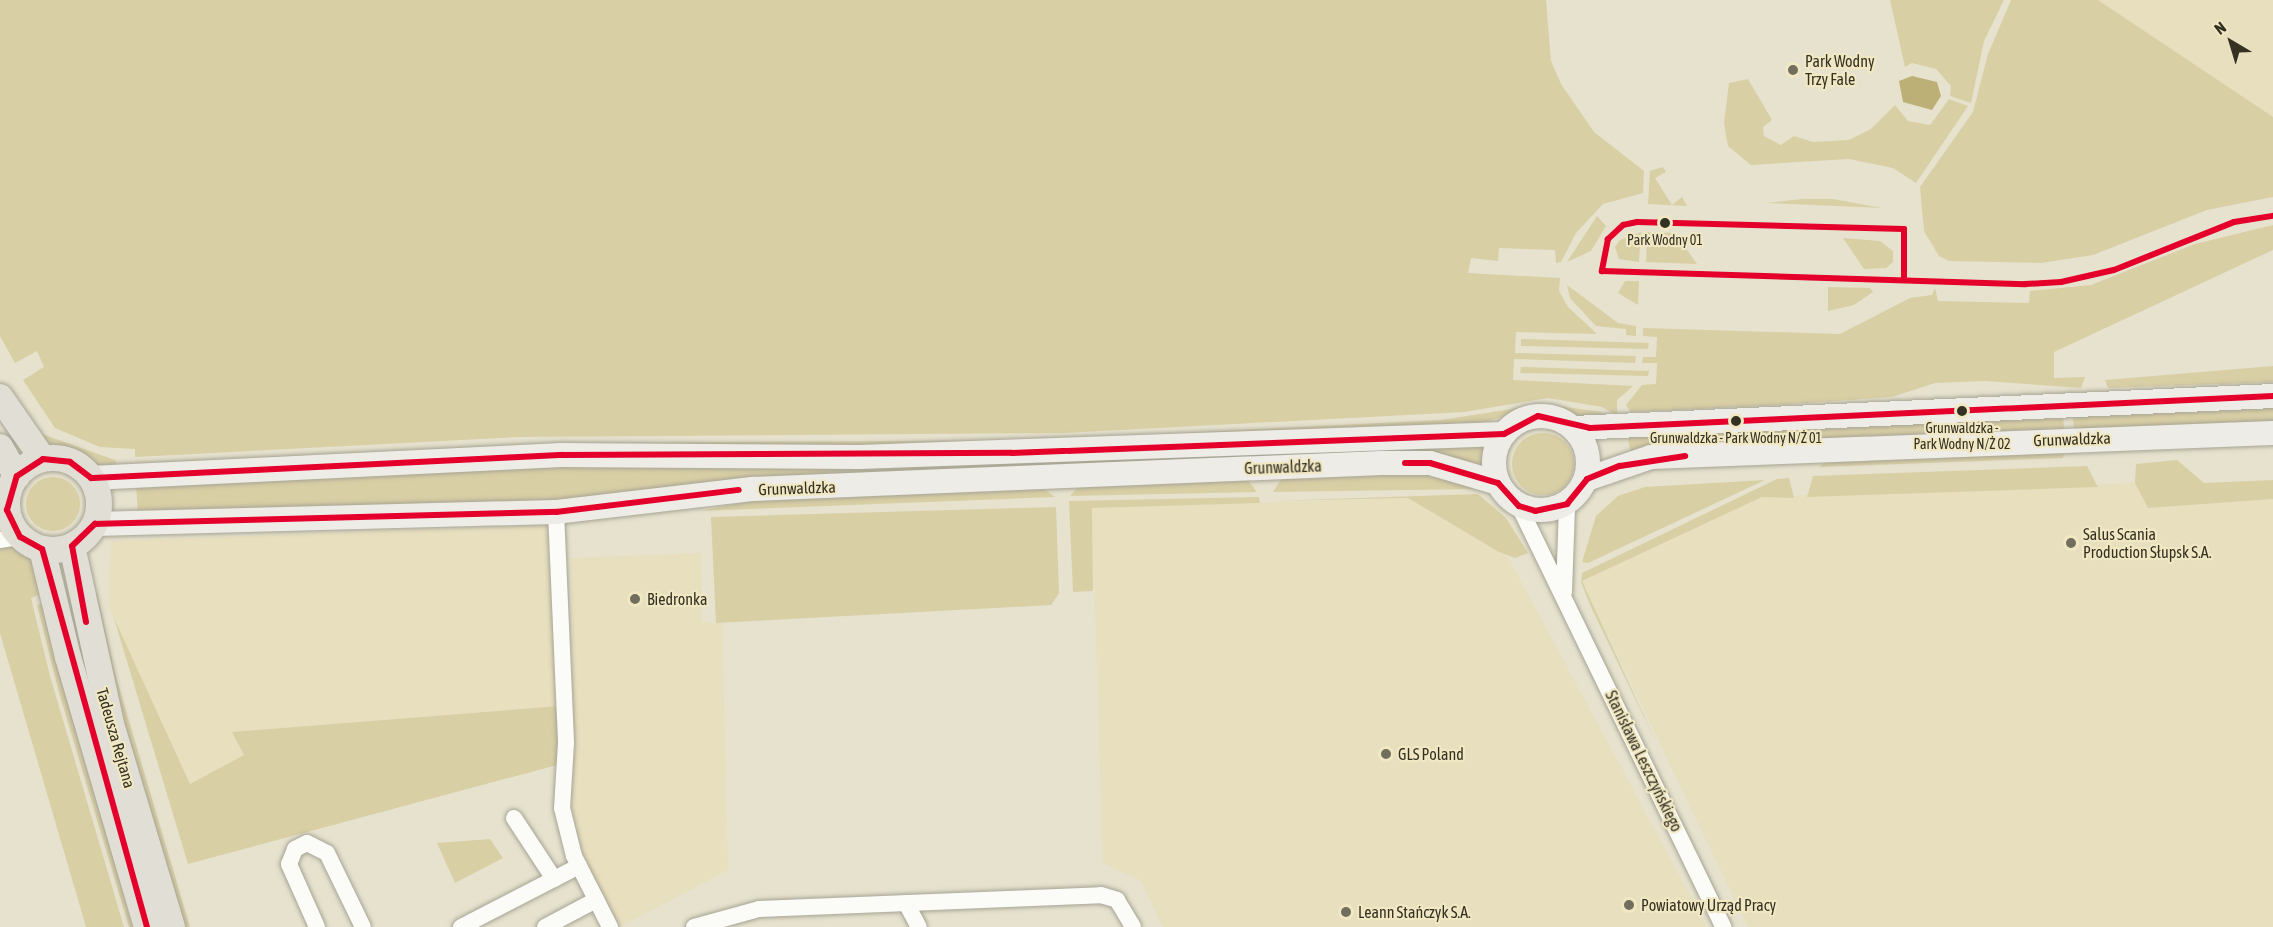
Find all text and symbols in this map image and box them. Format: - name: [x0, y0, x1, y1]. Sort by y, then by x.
- north arrow: [2201, 12, 2261, 72]
- text: N: [2211, 18, 2229, 38]
- place label: Park Wodny Trzy Fale: [1805, 51, 1874, 89]
- marker: Park Wodny Trzy Fale: [1786, 63, 1800, 77]
- marker: Park Wodny 01: [1659, 217, 1671, 229]
- place label: Park Wodny 01: [1627, 232, 1703, 248]
- marker: Grunwaldzka - Park Wodny N/Ż 02: [1956, 405, 1968, 417]
- marker: Grunwaldzka - Park Wodny N/Ż 01: [1730, 415, 1742, 427]
- place label: Grunwaldzka - Park Wodny N/Ż 02: [1913, 420, 2011, 452]
- street label: Grunwaldzka: [2033, 428, 2111, 450]
- place label: Grunwaldzka - Park Wodny N/Ż 01: [1650, 430, 1822, 446]
- street label: Grunwaldzka: [1244, 456, 1322, 478]
- street label: Grunwaldzka: [758, 477, 836, 499]
- place label: Salus Scania Production Słupsk S.A.: [2083, 524, 2211, 562]
- marker: Salus Scania Production Słupsk S.A.: [2064, 536, 2078, 550]
- place label: Biedronka: [647, 589, 708, 609]
- marker: Biedronka: [628, 592, 642, 606]
- street label: Tadeusza Rejtana: [93, 686, 139, 790]
- street label: Stanisława Leszczyńskiego: [1602, 687, 1686, 835]
- place label: GLS Poland: [1398, 744, 1464, 764]
- marker: GLS Poland: [1379, 747, 1393, 761]
- place label: Powiatowy Urząd Pracy: [1641, 895, 1776, 915]
- marker: Powiatowy Urząd Pracy: [1622, 898, 1636, 912]
- place label: Leann Stańczyk S.A.: [1358, 902, 1471, 922]
- marker: Leann Stańczyk S.A.: [1339, 905, 1353, 919]

